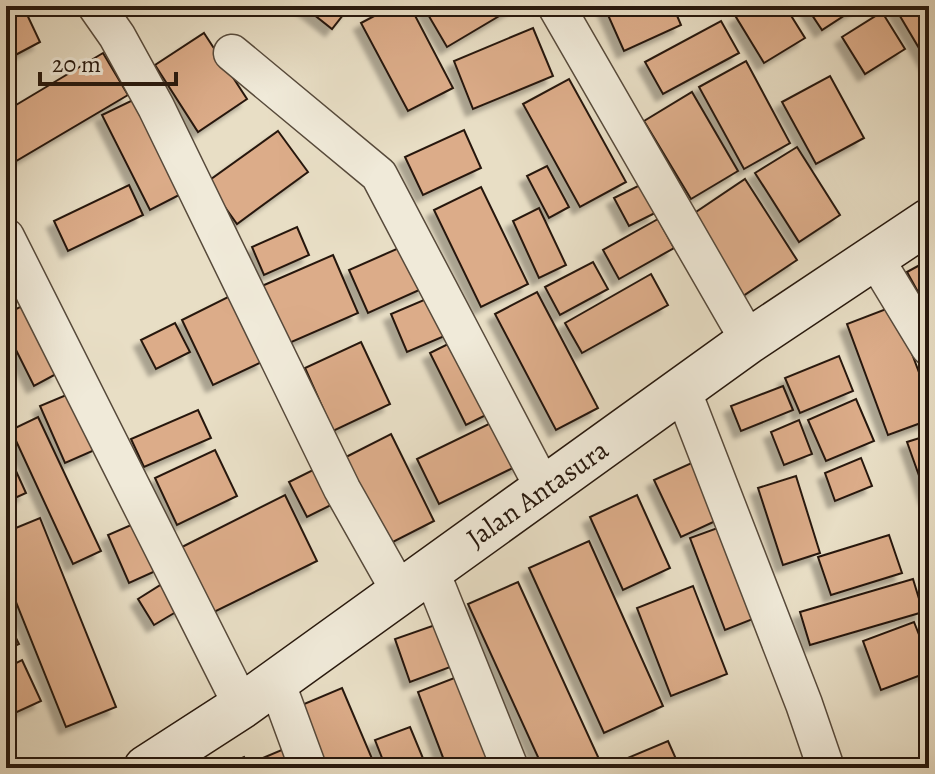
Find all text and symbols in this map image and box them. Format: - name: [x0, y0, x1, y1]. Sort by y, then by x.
- scale bar: [40, 36, 176, 86]
- text: 20 m: [52, 48, 101, 80]
- street label: Jalan Antasura: [459, 431, 616, 557]

